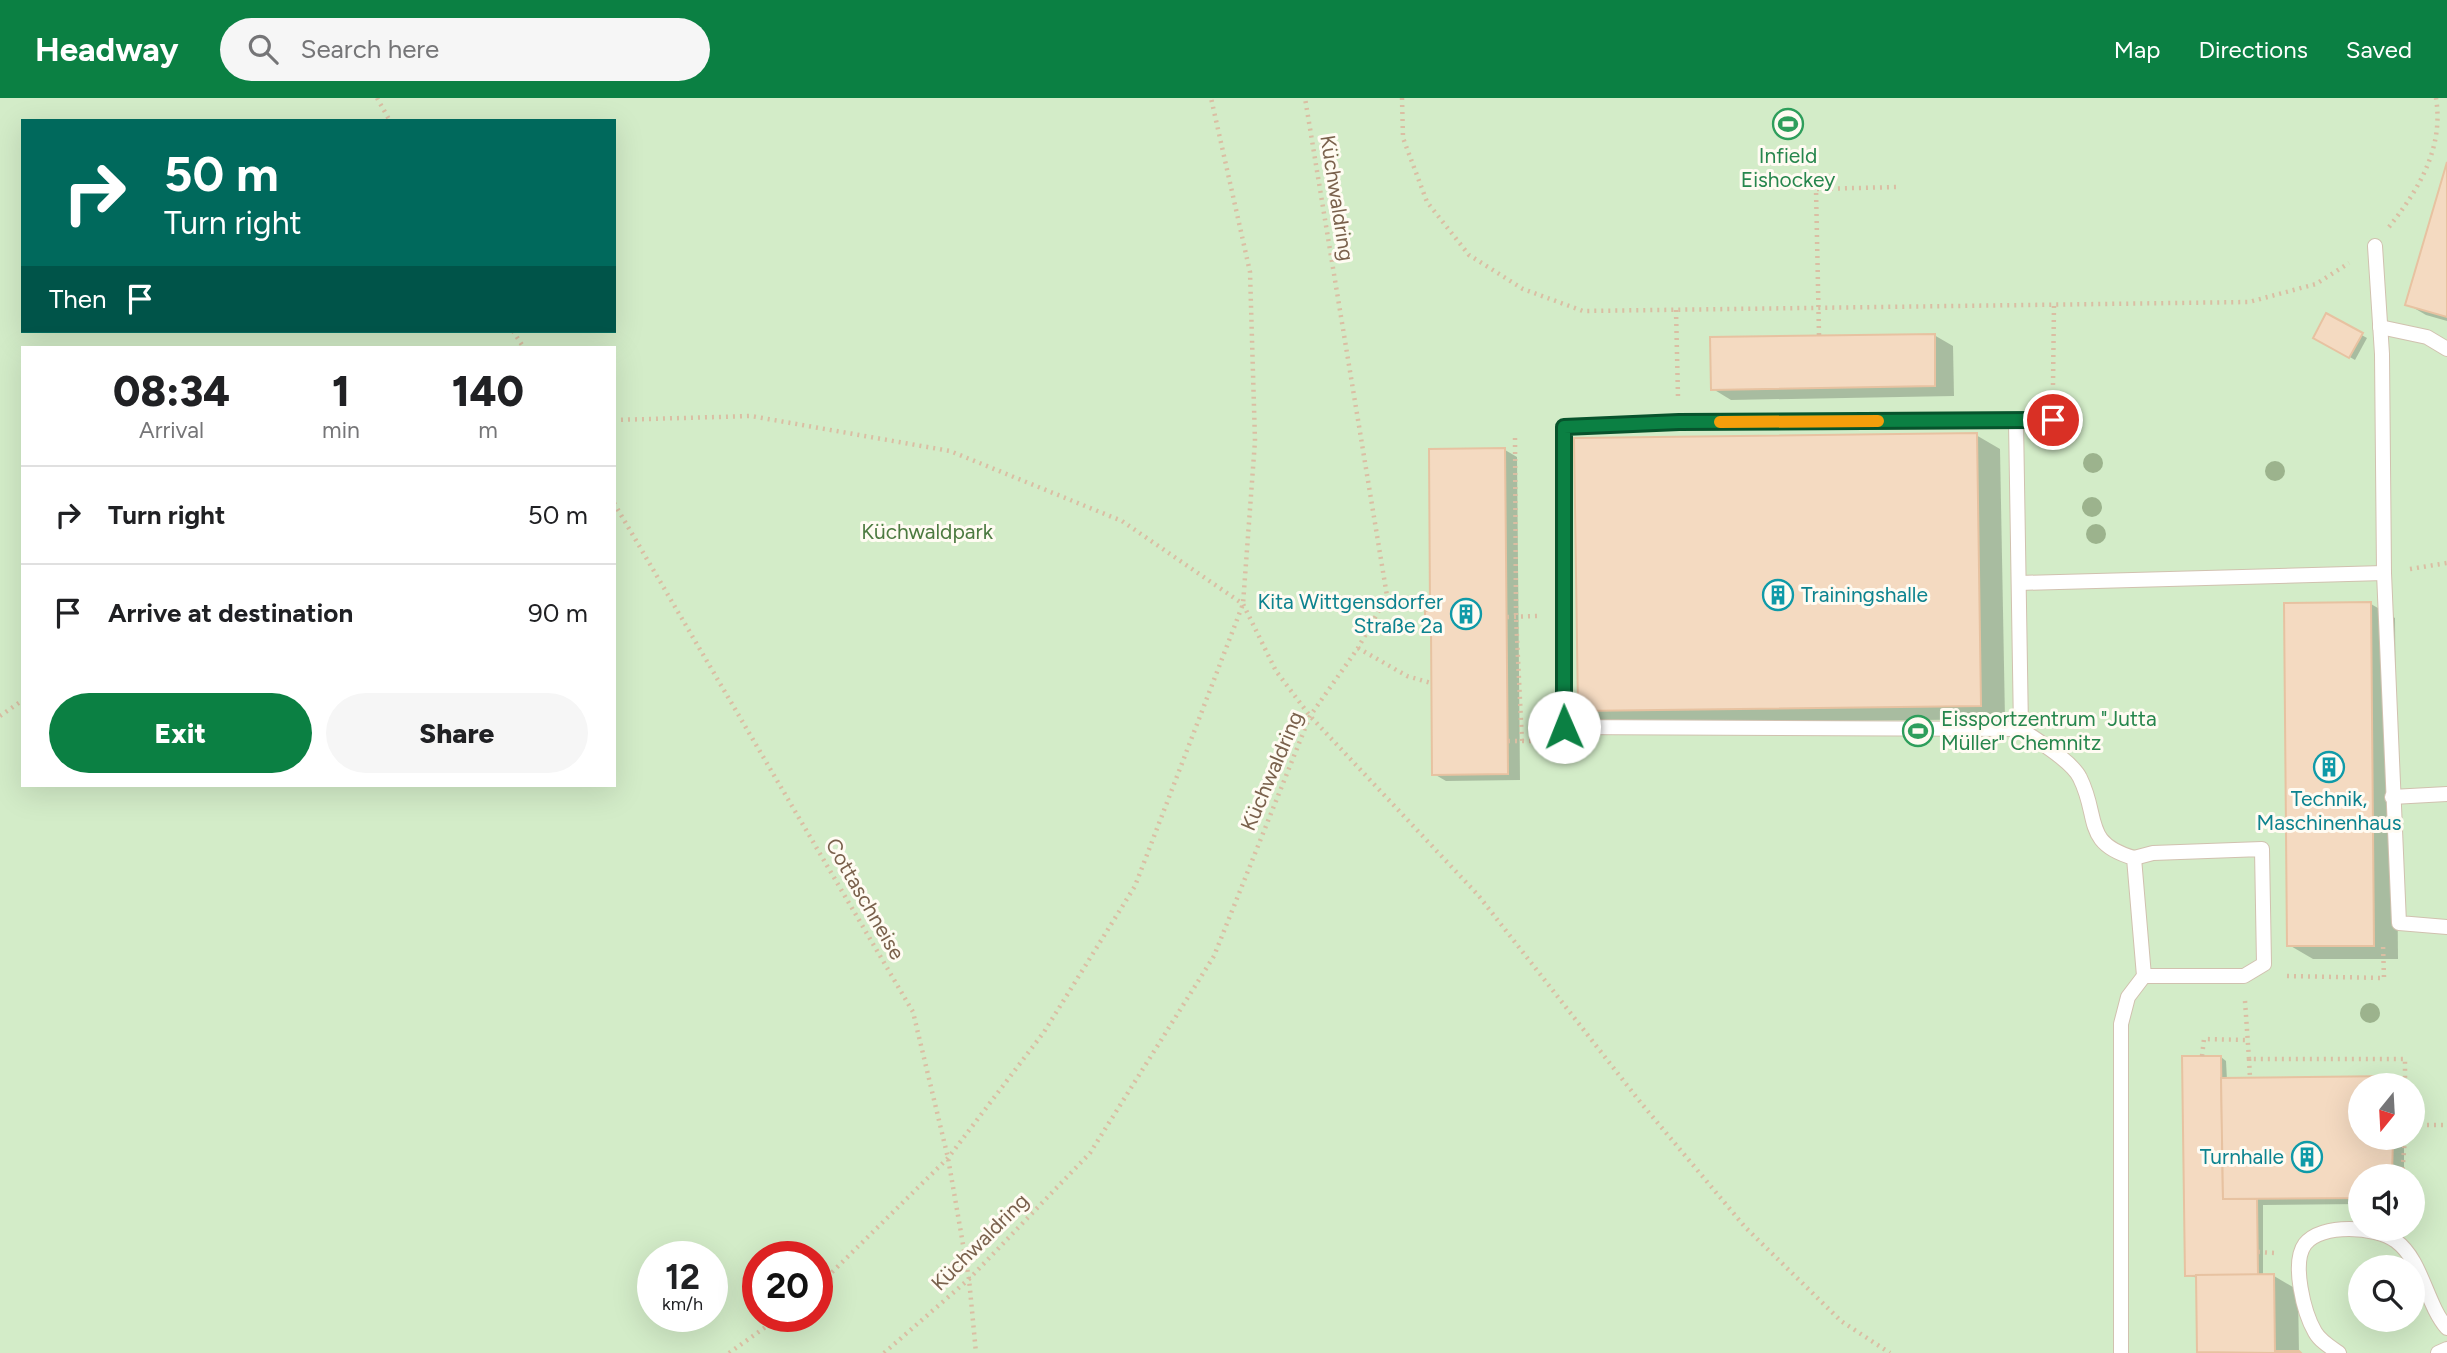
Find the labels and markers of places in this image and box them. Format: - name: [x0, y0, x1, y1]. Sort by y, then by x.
- sports icon: Infield Eishockey: [1771, 107, 1805, 141]
- place label: Infield Eishockey: [1741, 143, 1835, 192]
- pin: [2023, 390, 2083, 450]
- building icon: Trainingshalle: [1761, 578, 1795, 612]
- place label: Trainingshalle: [1801, 582, 1928, 607]
- place label: Kita Wittgensdorfer Straße 2a: [1258, 589, 1443, 638]
- building icon: Kita Wittgensdorfer Straße 2a: [1449, 597, 1483, 631]
- place label: Eissportzentrum "Jutta Müller" Chemnitz: [1941, 706, 2157, 755]
- sports icon: Eissportzentrum "Jutta Müller" Chemnitz: [1901, 714, 1935, 748]
- building icon: Technik, Maschinenhaus: [2312, 750, 2346, 784]
- place label: Technik, Maschinenhaus: [2256, 786, 2402, 835]
- building icon: Turnhalle: [2290, 1140, 2324, 1174]
- place label: Turnhalle: [2200, 1144, 2284, 1169]

